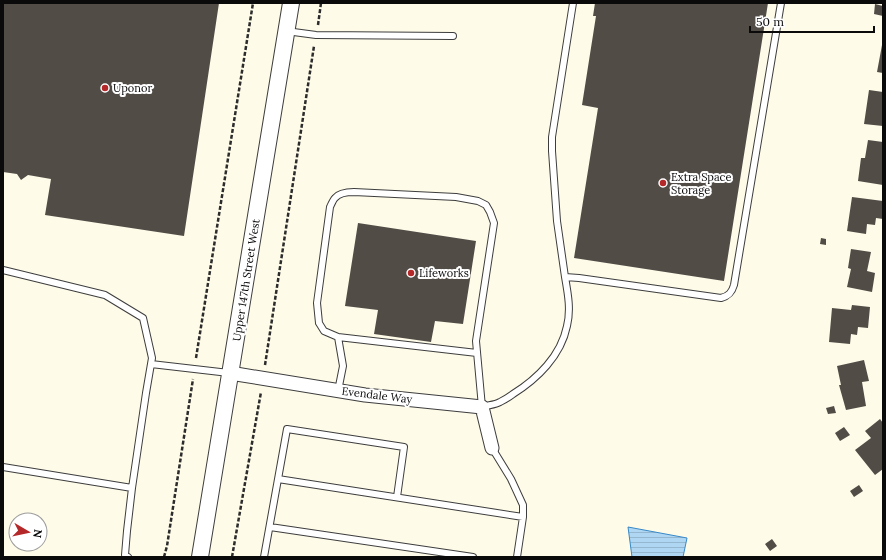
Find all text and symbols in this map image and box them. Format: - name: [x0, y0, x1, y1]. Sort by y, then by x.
- scale bar: [750, 8, 874, 34]
- text: 50 m: [756, 14, 784, 29]
- place label: Uponor: [113, 81, 152, 95]
- marker: Uponor: [100, 83, 110, 93]
- place label: Extra Space Storage: [671, 170, 731, 197]
- marker: Extra Space Storage: [658, 178, 668, 188]
- street label: Upper 147th Street West: [229, 217, 263, 342]
- place label: Lifeworks: [419, 266, 469, 280]
- marker: Lifeworks: [406, 268, 416, 278]
- street label: Evendale Way: [341, 384, 413, 406]
- north arrow: [8, 512, 48, 552]
- text: N: [30, 528, 45, 539]

